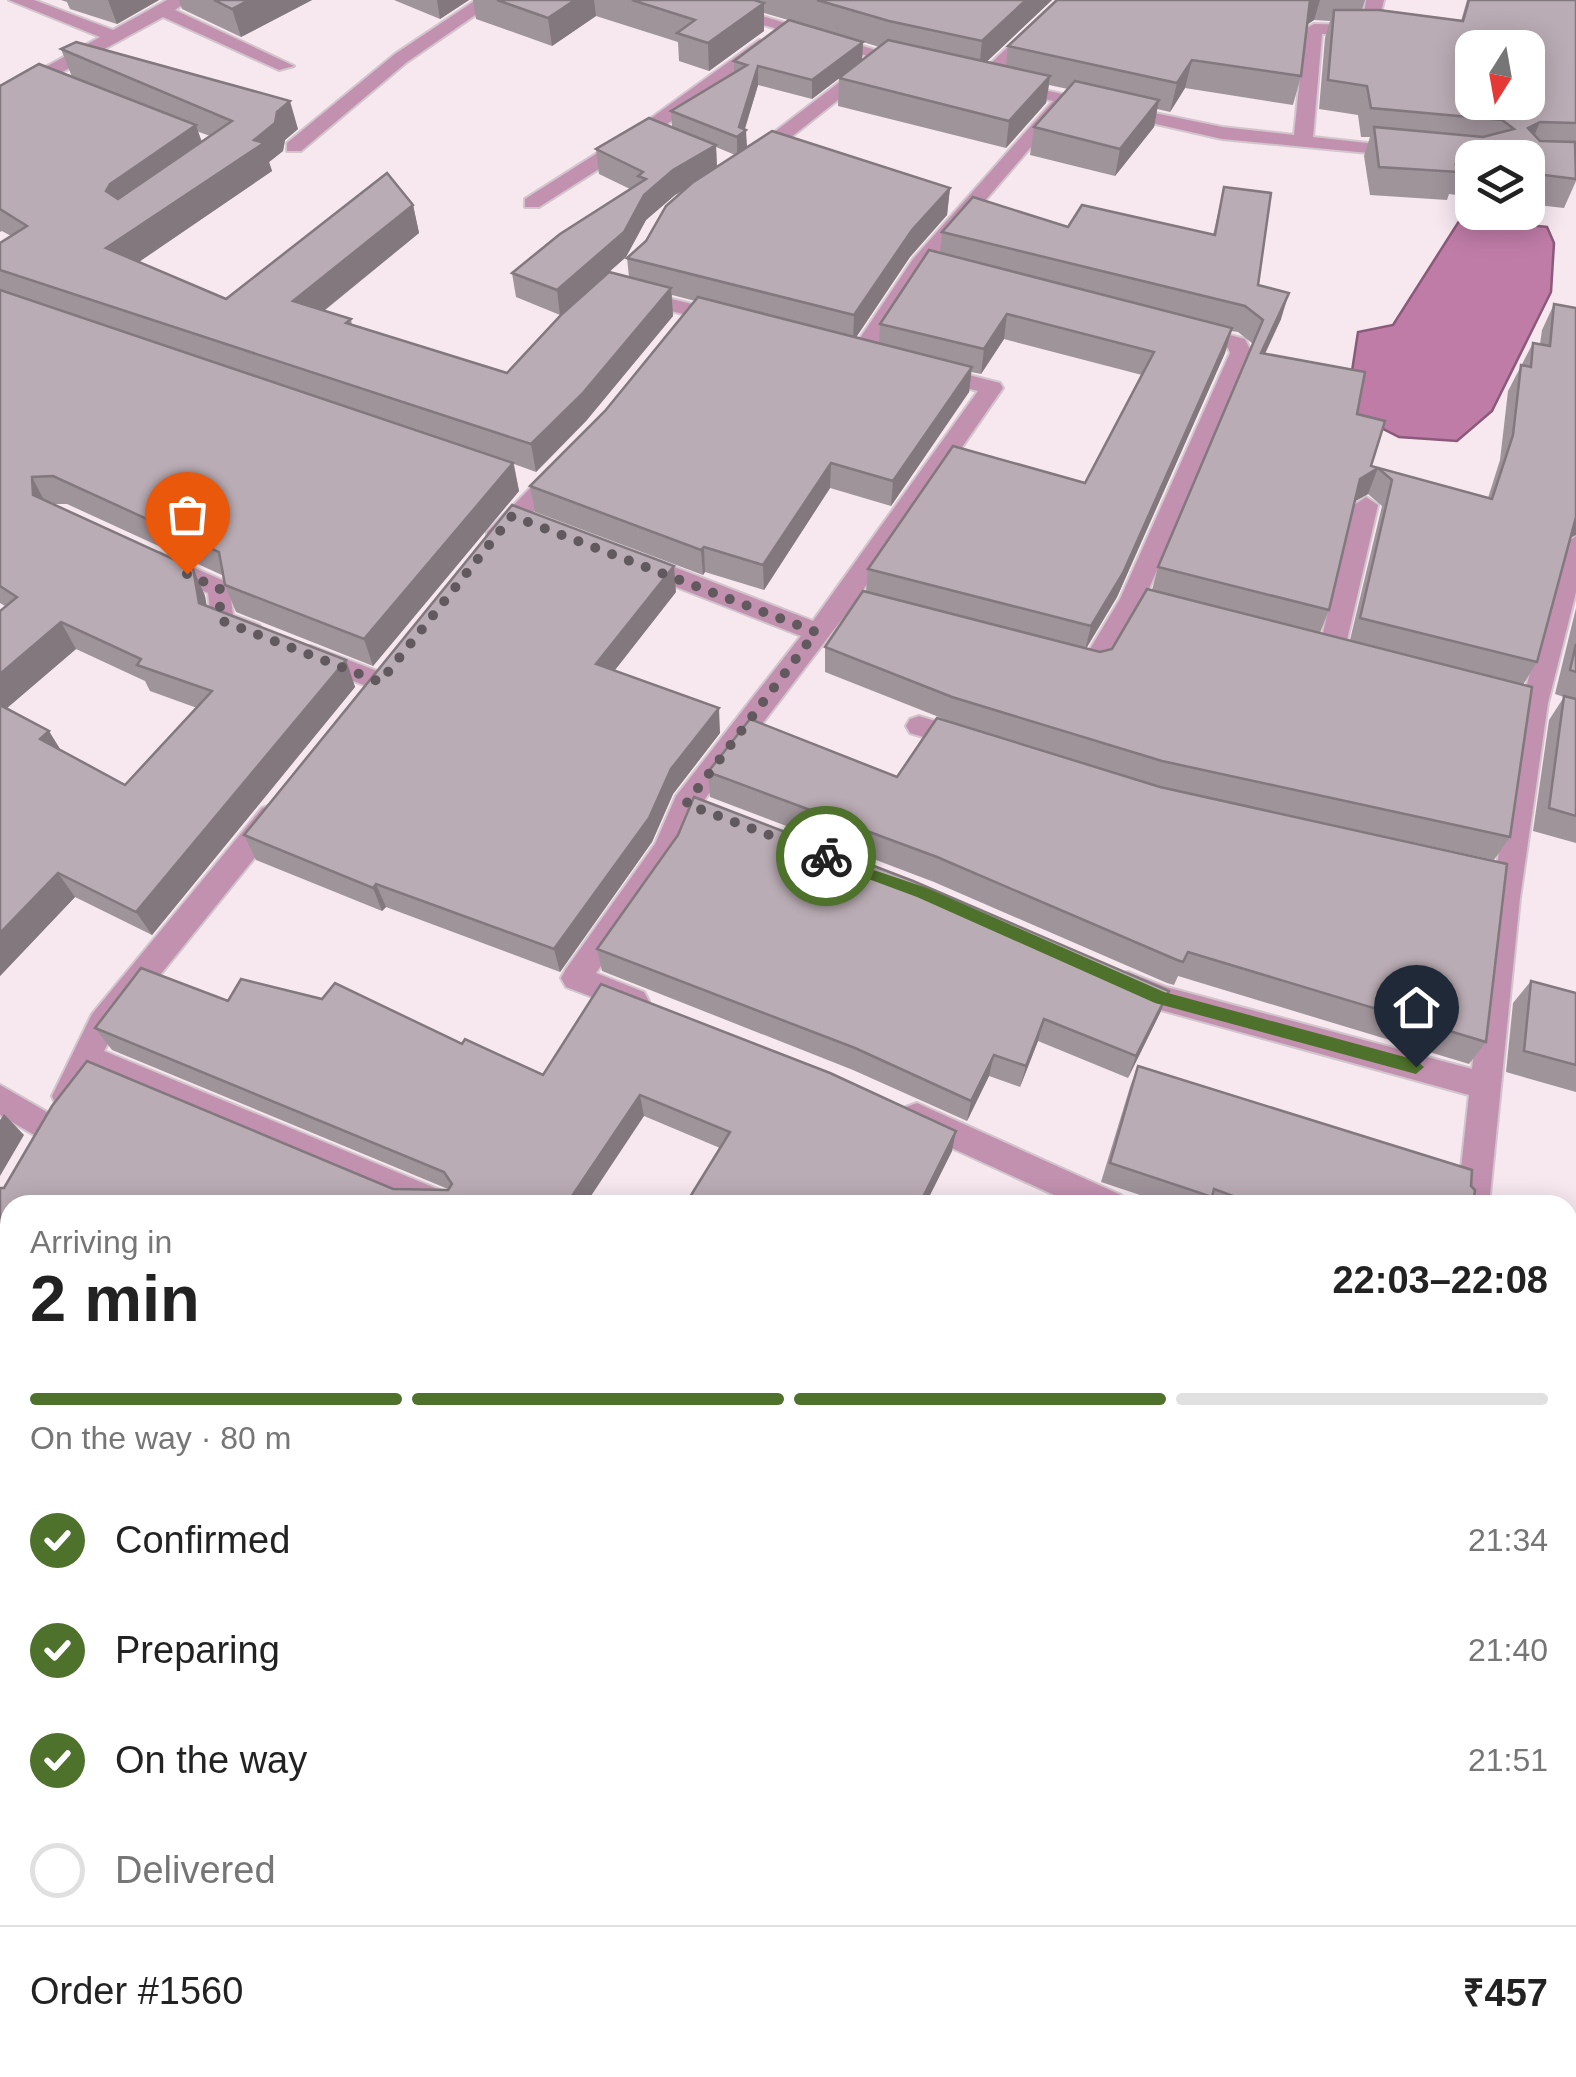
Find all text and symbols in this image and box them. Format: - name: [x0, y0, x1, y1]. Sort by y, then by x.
- north arrow: [1455, 30, 1545, 120]
- map controls: [1455, 30, 1545, 230]
- button: layers: [1455, 140, 1545, 230]
- pin: [145, 472, 230, 575]
- icon: bag: [160, 487, 215, 542]
- courier: [776, 806, 876, 906]
- icon: bike: [799, 829, 854, 884]
- pin: [1374, 965, 1459, 1068]
- icon: home: [1389, 980, 1444, 1035]
- text: Arriving in: [30, 1224, 172, 1260]
- text: 22:03–22:08: [1332, 1259, 1548, 1301]
- text: 2 min: [30, 1262, 200, 1335]
- text: On the way · 80 m: [30, 1420, 291, 1456]
- icon: check: [30, 1513, 85, 1568]
- text: Confirmed: [115, 1519, 290, 1561]
- text: 21:34: [1468, 1522, 1548, 1558]
- icon: check: [30, 1623, 85, 1678]
- text: Preparing: [115, 1629, 280, 1671]
- text: 21:40: [1468, 1632, 1548, 1668]
- icon: check: [30, 1733, 85, 1788]
- text: On the way: [115, 1739, 307, 1781]
- text: 21:51: [1468, 1742, 1548, 1778]
- text: Delivered: [115, 1849, 276, 1891]
- text: Order #1560: [30, 1970, 243, 2012]
- text: ₹457: [1463, 1972, 1548, 2014]

